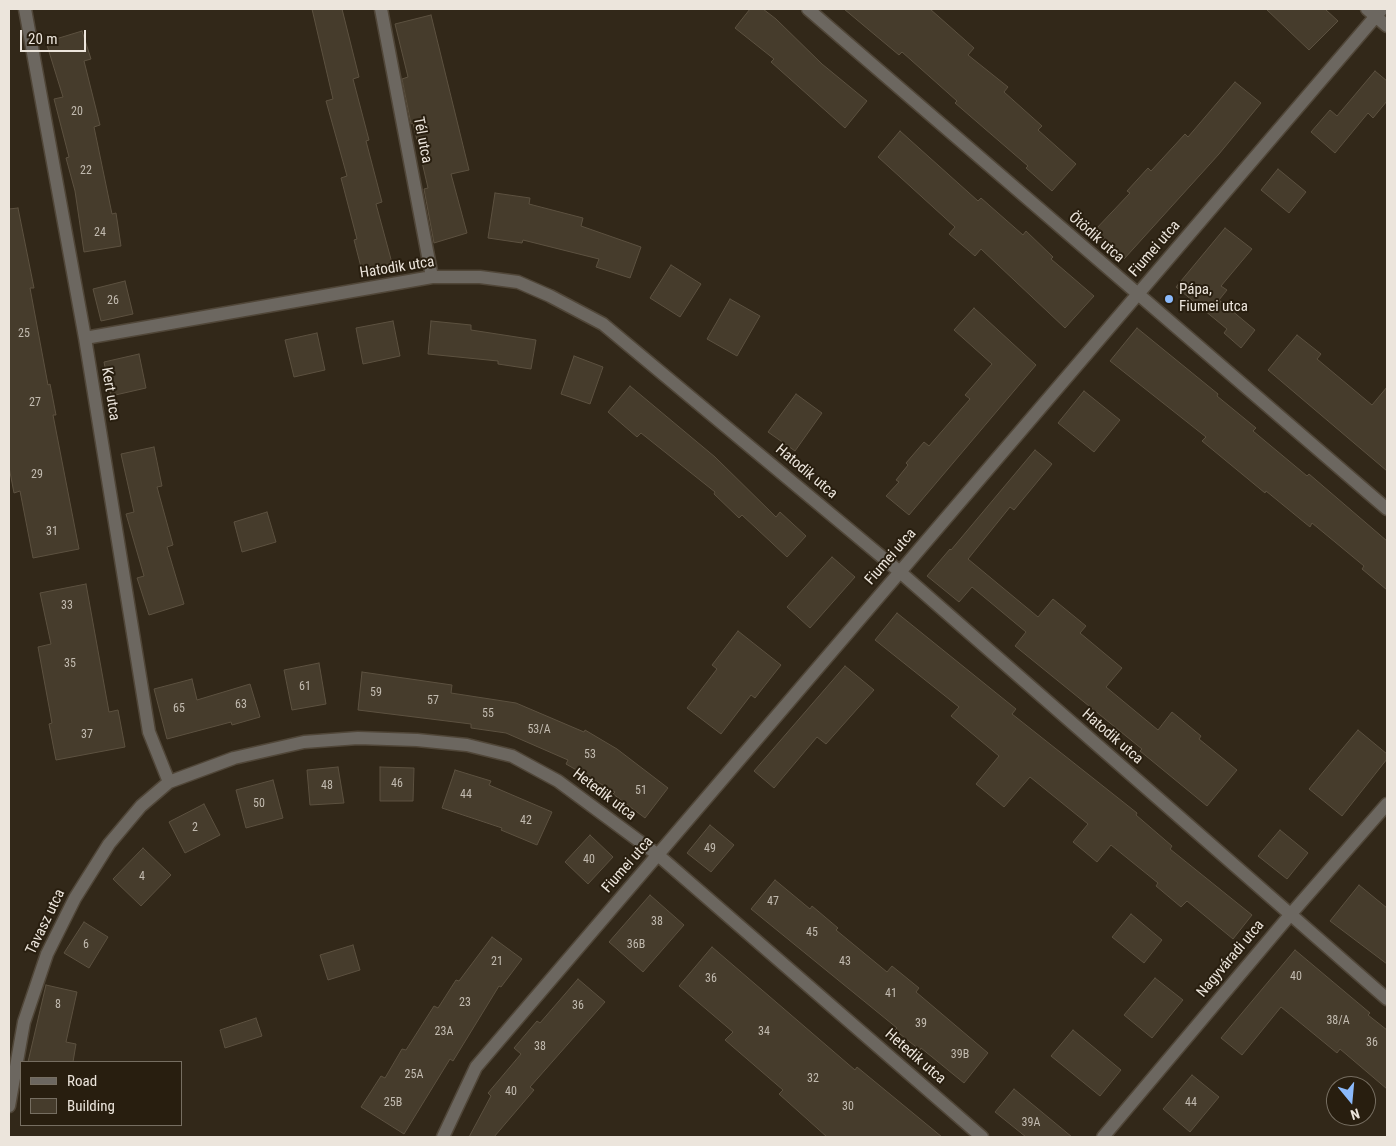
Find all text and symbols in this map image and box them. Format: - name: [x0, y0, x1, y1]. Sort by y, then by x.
- scale bar: [22, 20, 89, 52]
- text: 20 m: [28, 30, 58, 48]
- house number: 20: [71, 105, 83, 119]
- street label: Tél utca: [409, 115, 435, 165]
- house number: 22: [80, 164, 92, 178]
- street label: Ötödik utca: [1065, 209, 1127, 267]
- street label: Fiumei utca: [1126, 217, 1184, 281]
- house number: 24: [94, 226, 106, 240]
- street label: Hatodik utca: [358, 253, 436, 283]
- place label: Pápa, Fiumei utca: [1179, 281, 1248, 316]
- marker: Pápa, Fiumei utca: [1163, 293, 1175, 305]
- house number: 26: [107, 294, 119, 308]
- house number: 25: [18, 327, 30, 341]
- street label: Kert utca: [97, 366, 123, 422]
- house number: 27: [29, 396, 41, 410]
- street label: Hatodik utca: [771, 441, 841, 503]
- house number: 29: [31, 468, 43, 482]
- house number: 31: [46, 525, 58, 539]
- street label: Fiumei utca: [862, 525, 920, 589]
- house number: 33: [61, 599, 73, 613]
- house number: 35: [64, 657, 76, 671]
- house number: 61: [299, 680, 311, 694]
- house number: 59: [370, 686, 382, 700]
- house number: 57: [427, 694, 439, 708]
- house number: 63: [235, 698, 247, 712]
- house number: 65: [173, 702, 185, 716]
- street label: Hatodik utca: [1078, 706, 1146, 768]
- house number: 55: [482, 707, 494, 721]
- house number: 53/A: [527, 723, 551, 737]
- house number: 37: [81, 728, 93, 742]
- house number: 53: [584, 748, 596, 762]
- street label: Hetedik utca: [569, 765, 639, 825]
- house number: 46: [391, 777, 403, 791]
- house number: 48: [321, 779, 333, 793]
- house number: 51: [635, 784, 647, 798]
- house number: 44: [460, 788, 472, 802]
- house number: 50: [253, 797, 265, 811]
- house number: 42: [520, 814, 532, 828]
- house number: 2: [192, 821, 198, 835]
- street label: Fiumei utca: [599, 833, 657, 897]
- house number: 49: [704, 842, 716, 856]
- house number: 40: [583, 853, 595, 867]
- house number: 4: [139, 870, 145, 884]
- street label: Tavasz utca: [23, 886, 69, 958]
- house number: 47: [767, 895, 779, 909]
- house number: 38: [651, 915, 663, 929]
- street label: Nagyváradi utca: [1194, 917, 1268, 1001]
- house number: 45: [806, 926, 818, 940]
- house number: 6: [83, 938, 89, 952]
- house number: 36B: [627, 938, 645, 952]
- house number: 21: [491, 955, 503, 969]
- house number: 43: [839, 955, 851, 969]
- house number: 40: [1290, 970, 1302, 984]
- house number: 36: [705, 972, 717, 986]
- house number: 41: [885, 987, 897, 1001]
- house number: 23: [459, 996, 471, 1010]
- house number: 8: [55, 998, 61, 1012]
- house number: 36: [572, 999, 584, 1013]
- house number: 38/A: [1326, 1014, 1350, 1028]
- house number: 39: [915, 1017, 927, 1031]
- house number: 23A: [435, 1025, 453, 1039]
- house number: 34: [758, 1025, 770, 1039]
- street label: Hetedik utca: [881, 1026, 949, 1088]
- house number: 36: [1366, 1036, 1378, 1050]
- house number: 38: [534, 1040, 546, 1054]
- house number: 39B: [951, 1048, 969, 1062]
- legend: [20, 1061, 182, 1126]
- house number: 25A: [405, 1068, 423, 1082]
- text: Road: [67, 1072, 97, 1090]
- house number: 32: [807, 1072, 819, 1086]
- north arrow: [1326, 1076, 1376, 1126]
- house number: 40: [505, 1085, 517, 1099]
- house number: 25B: [384, 1096, 402, 1110]
- house number: 44: [1185, 1096, 1197, 1110]
- text: Building: [67, 1097, 115, 1115]
- house number: 30: [842, 1100, 854, 1114]
- text: N: [1349, 1105, 1362, 1123]
- house number: 39A: [1022, 1116, 1040, 1130]

